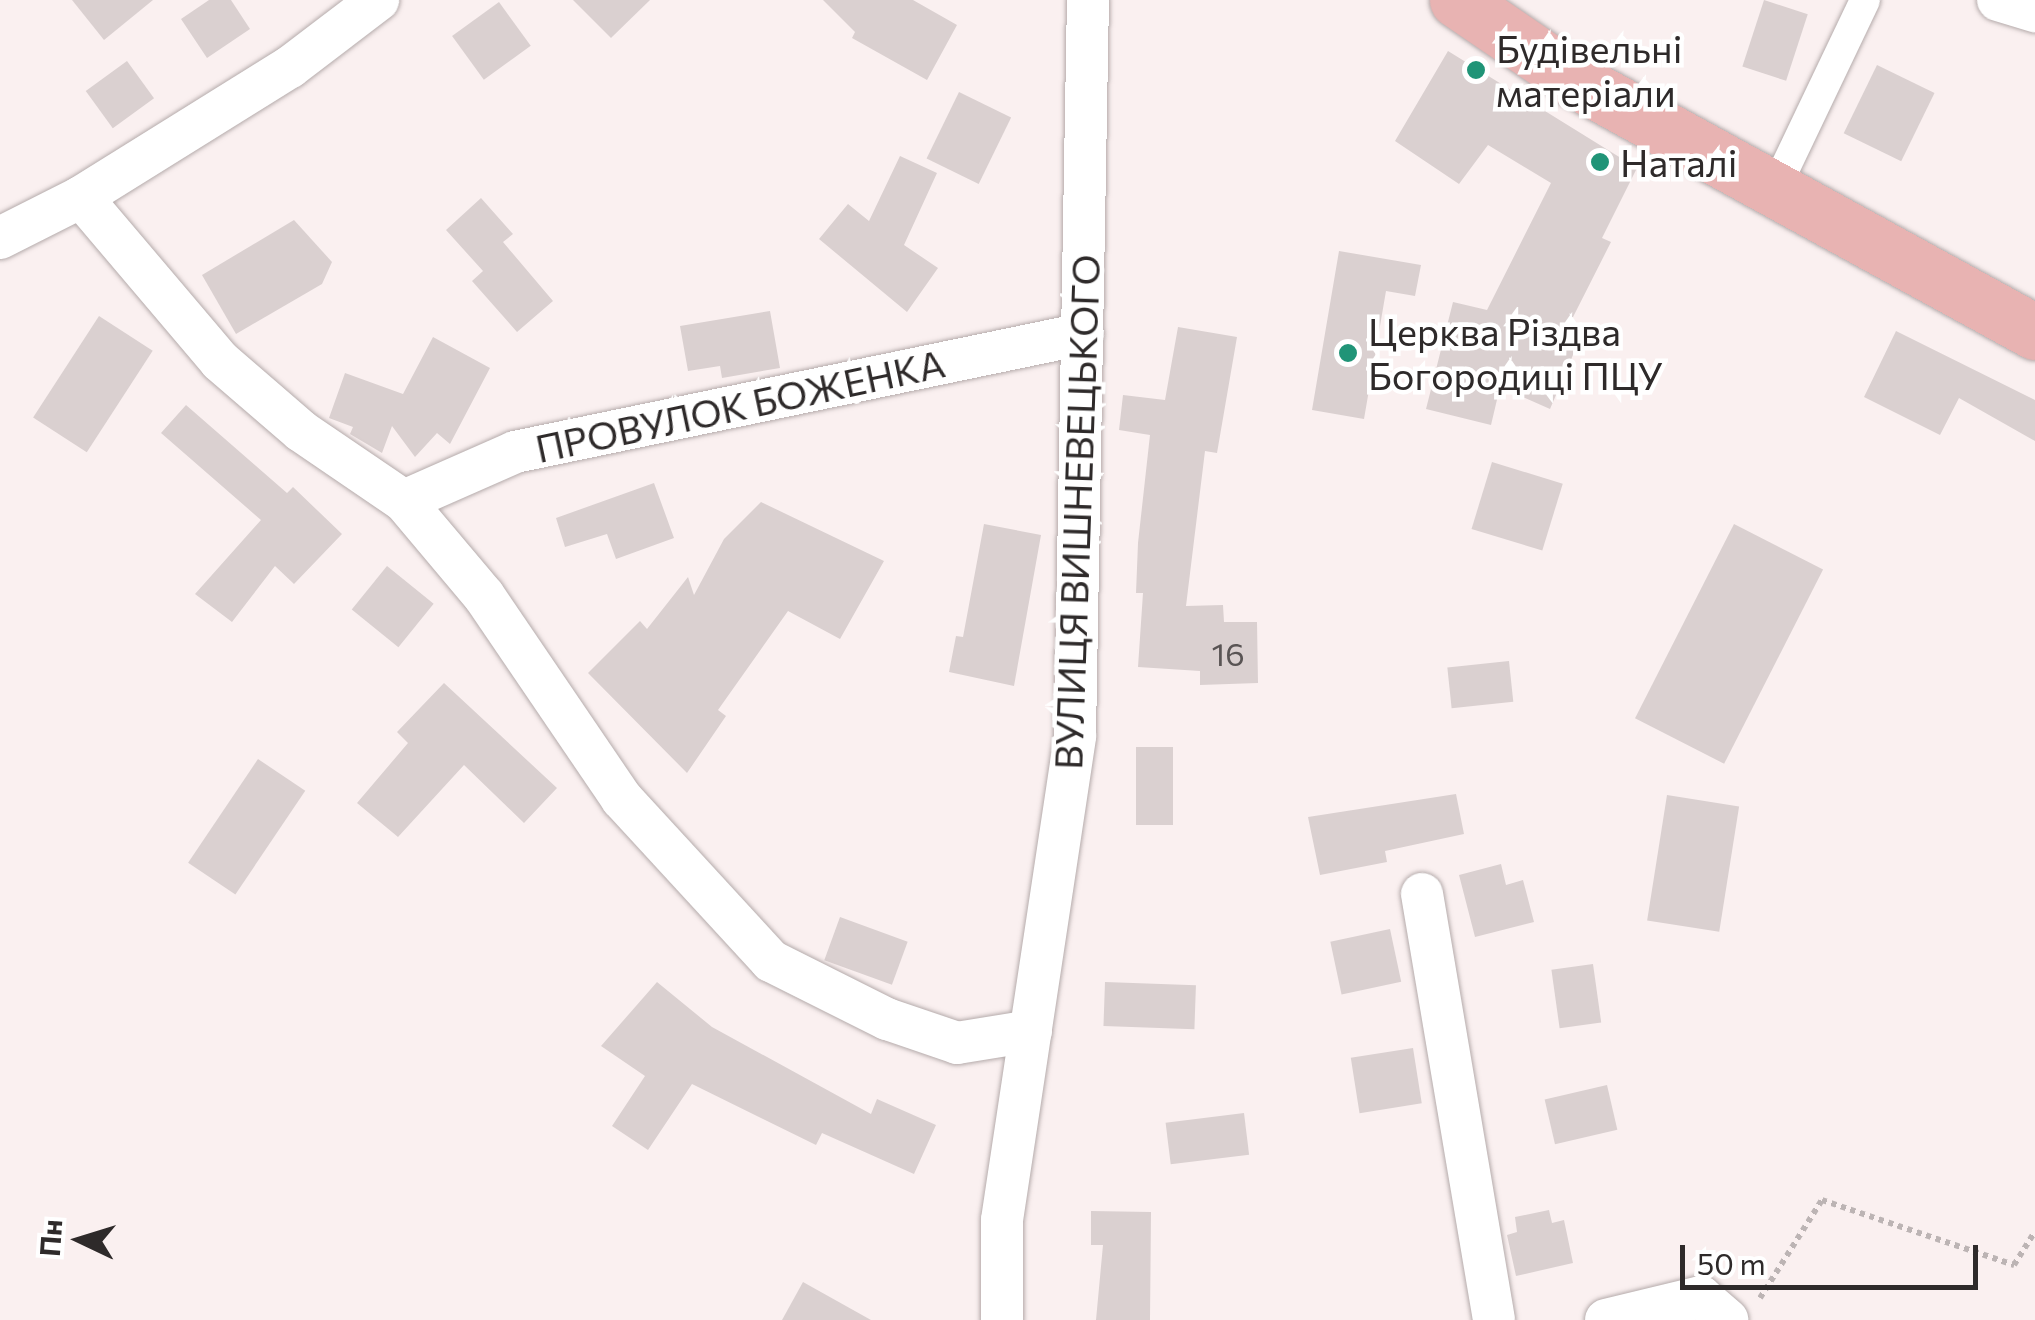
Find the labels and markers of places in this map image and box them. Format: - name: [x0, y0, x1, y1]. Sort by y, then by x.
- place label: Будівельні матеріали: [1496, 25, 1682, 114]
- marker: Будівельні матеріали: [1465, 59, 1487, 81]
- place label: Наталі: [1620, 139, 1737, 185]
- marker: Наталі: [1589, 151, 1611, 173]
- place label: Церква Різдва Богородиці ПЦУ: [1368, 308, 1663, 398]
- marker: Церква Різдва Богородиці ПЦУ: [1337, 342, 1359, 364]

